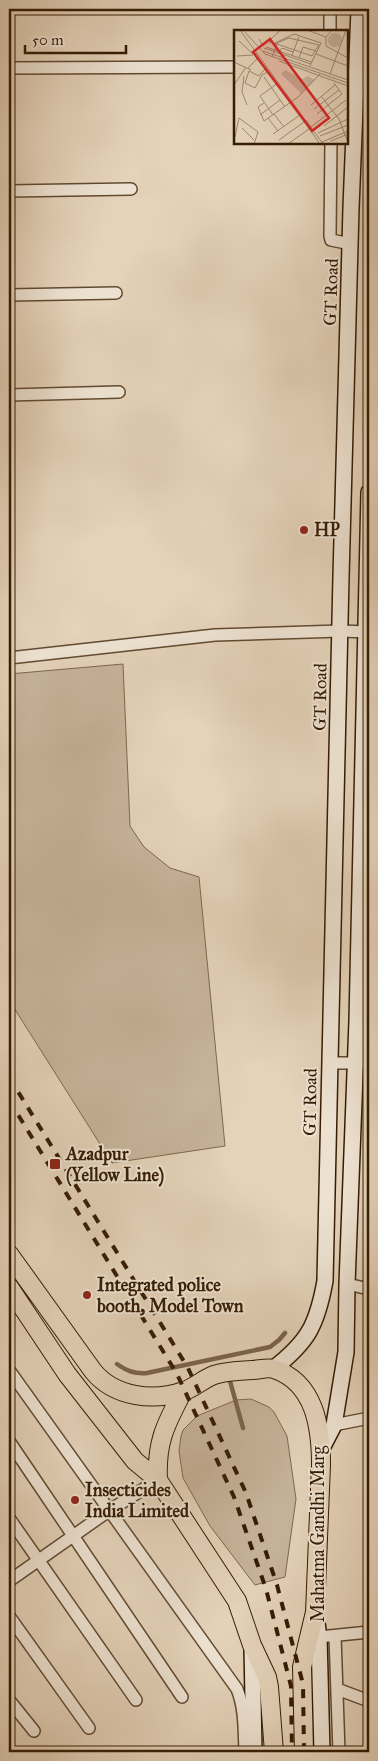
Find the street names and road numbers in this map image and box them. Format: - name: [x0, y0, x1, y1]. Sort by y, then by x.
- street label: GT Road: [319, 258, 343, 326]
- street label: GT Road: [308, 663, 332, 731]
- street label: GT Road: [298, 1068, 322, 1136]
- street label: Mahatma Gandhi Marg: [307, 1445, 330, 1622]

